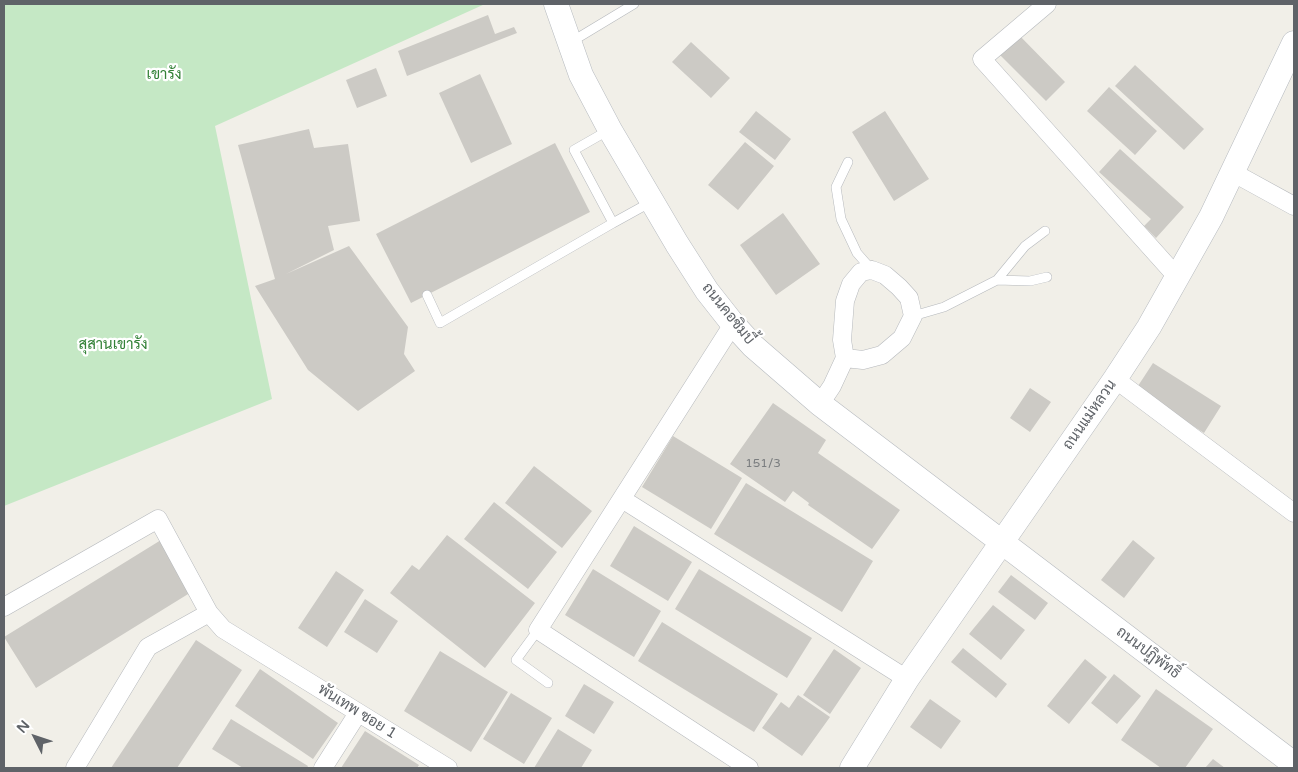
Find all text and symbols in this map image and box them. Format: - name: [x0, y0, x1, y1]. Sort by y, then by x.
- park label: เขารัง: [147, 66, 181, 84]
- street label: ถนนคอซิมบี้: [698, 280, 758, 348]
- park label: สุสานเขารัง: [78, 336, 148, 354]
- street label: ถนนแม่หลวน: [1059, 377, 1121, 453]
- house number: 151/3: [745, 457, 781, 471]
- street label: ถนนปฏิพัทธิ์: [1112, 623, 1184, 683]
- street label: พันเทพ ซอย 1: [314, 681, 400, 743]
- north arrow: [10, 712, 60, 762]
- text: N: [13, 717, 33, 737]

